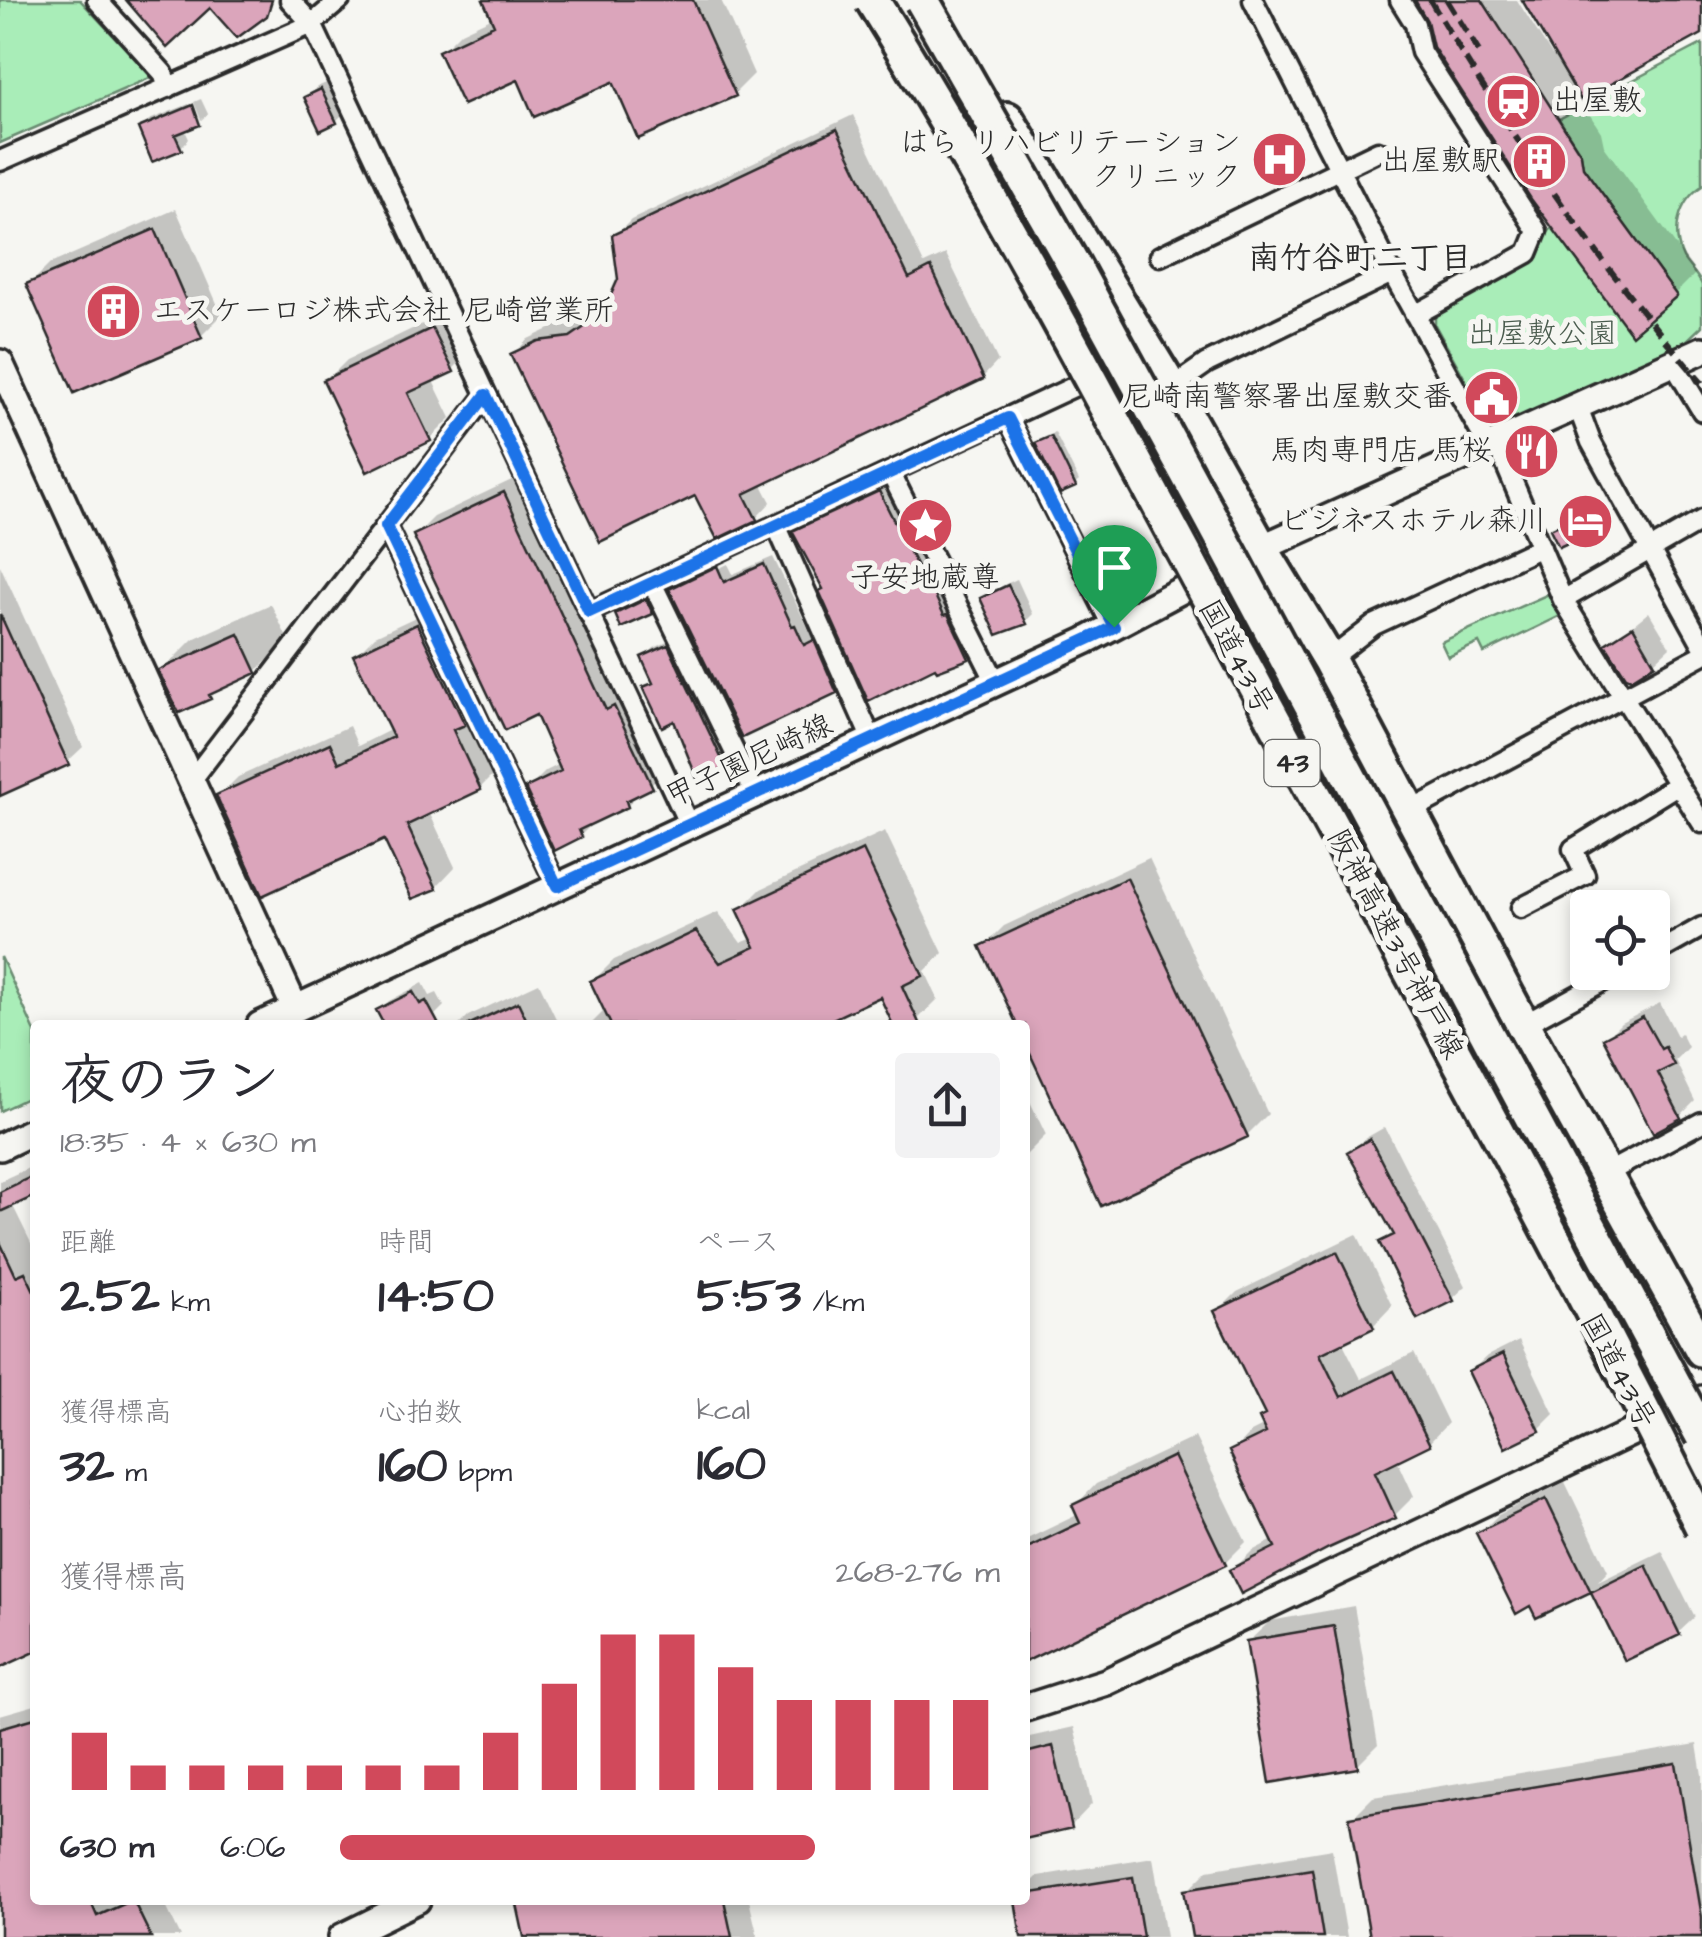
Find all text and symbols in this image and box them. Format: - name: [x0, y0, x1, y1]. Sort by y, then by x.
- station icon: 出屋敷: [1483, 71, 1543, 131]
- place label: 出屋敷: [1552, 80, 1642, 122]
- place label: はら リハビリテーション クリニック: [900, 122, 1241, 198]
- hospital icon: はら リハビリテーション クリニック: [1250, 130, 1310, 190]
- building icon: 出屋敷駅: [1510, 131, 1570, 191]
- place label: 出屋敷駅: [1381, 140, 1501, 182]
- district label: 南竹谷町二丁目: [1248, 236, 1472, 281]
- building icon: エスケーロジ株式会社 尼崎営業所: [84, 281, 144, 341]
- place label: エスケーロジ株式会社 尼崎営業所: [153, 290, 614, 332]
- park label: 出屋敷公園: [1467, 313, 1617, 355]
- public building icon: 尼崎南警察署出屋敷交番: [1461, 367, 1521, 427]
- place label: 尼崎南警察署出屋敷交番: [1122, 376, 1452, 418]
- restaurant icon: 馬肉専門店 馬桜: [1501, 421, 1561, 481]
- place label: 馬肉専門店 馬桜: [1270, 430, 1492, 472]
- hotel icon: ビジネスホテル森川: [1556, 491, 1616, 551]
- place icon: 子安地蔵尊: [895, 495, 955, 555]
- place label: ビジネスホテル森川: [1279, 500, 1547, 542]
- pin: [1072, 525, 1157, 628]
- icon: arrive: [1087, 540, 1142, 595]
- place label: 子安地蔵尊: [850, 557, 1000, 599]
- street label: 国道43号: [1188, 592, 1284, 722]
- street label: 甲子園尼崎線: [659, 704, 839, 818]
- road number: 43: [1264, 740, 1320, 786]
- street label: 阪神高速3号神戸線: [1317, 821, 1473, 1067]
- map controls: [1570, 890, 1670, 990]
- button: locate: [1570, 890, 1670, 990]
- text: 夜のラン: [60, 1044, 280, 1120]
- button: share: [895, 1053, 1000, 1158]
- text: 18:35 · 4 × 630 m: [60, 1120, 316, 1165]
- text: 距離: [60, 1223, 116, 1262]
- text: 時間: [378, 1223, 434, 1262]
- text: ペース: [697, 1223, 779, 1262]
- text: 2.52: [60, 1262, 160, 1331]
- text: 14:50: [378, 1262, 494, 1331]
- text: 5:53: [697, 1262, 801, 1331]
- text: km: [160, 1283, 210, 1322]
- text: /km: [801, 1283, 864, 1322]
- street label: 国道43号: [1570, 1306, 1666, 1436]
- text: kcal: [697, 1391, 750, 1430]
- text: 獲得標高: [60, 1393, 172, 1432]
- text: 心拍数: [378, 1393, 462, 1432]
- text: 160: [697, 1430, 766, 1499]
- text: 32: [60, 1432, 114, 1501]
- text: 160: [378, 1432, 448, 1501]
- text: m: [114, 1453, 147, 1492]
- text: bpm: [448, 1453, 512, 1492]
- text: 268–276 m: [835, 1550, 1000, 1595]
- text: 獲得標高: [60, 1555, 188, 1600]
- text: 630 m: [60, 1825, 154, 1870]
- text: 6:06: [220, 1825, 286, 1870]

